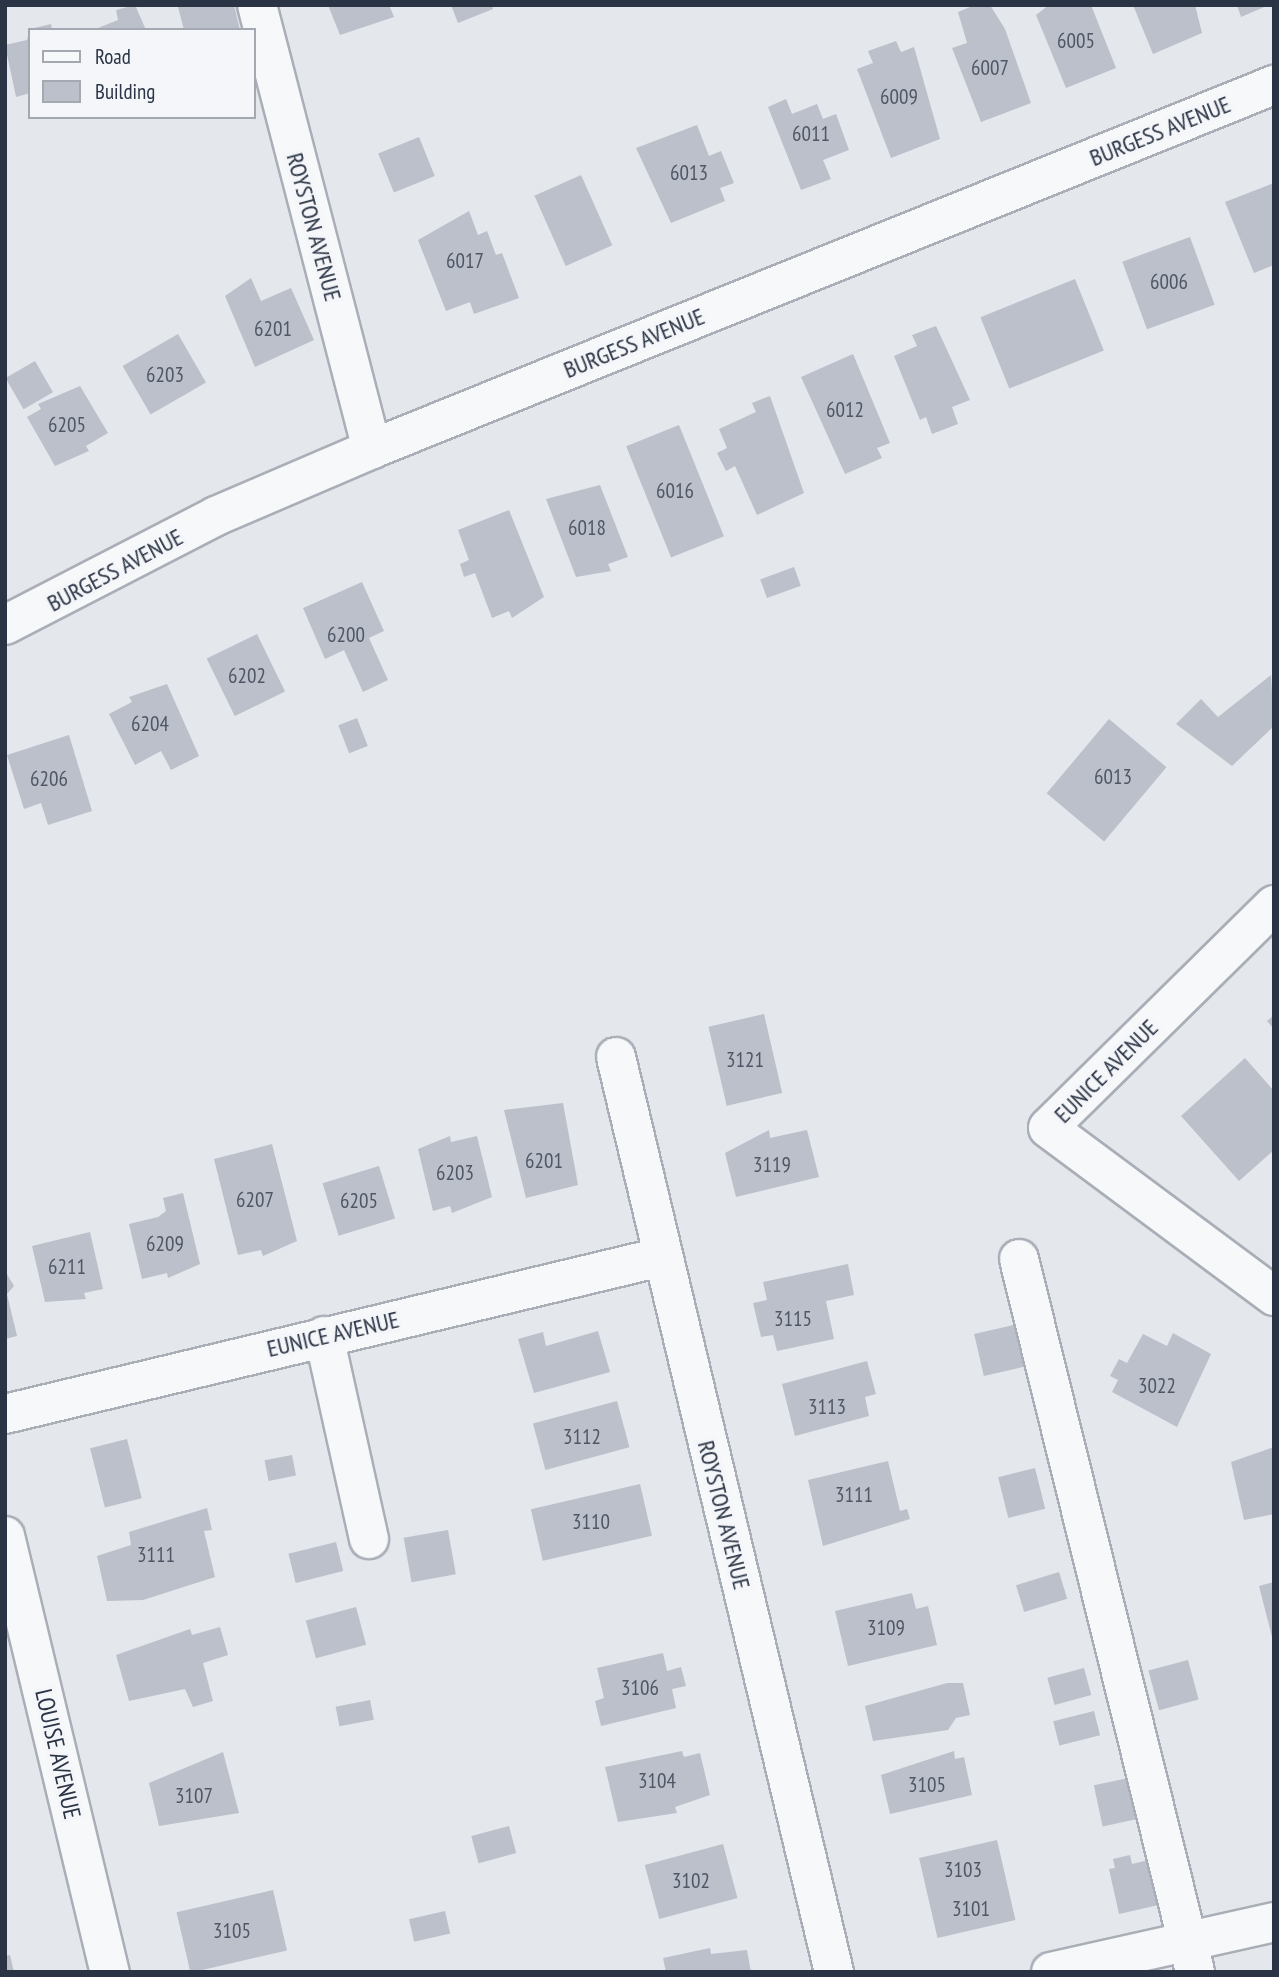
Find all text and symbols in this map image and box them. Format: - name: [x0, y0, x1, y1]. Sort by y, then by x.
- legend: [28, 28, 256, 119]
- house number: 6005: [1057, 28, 1095, 54]
- text: Road: [95, 43, 131, 70]
- house number: 6007: [971, 55, 1009, 81]
- text: Building: [95, 78, 155, 105]
- house number: 6009: [880, 84, 918, 110]
- street label: BURGESS AVENUE: [1085, 90, 1235, 172]
- house number: 6011: [792, 121, 830, 147]
- street label: ROYSTON AVENUE: [280, 149, 348, 305]
- house number: 6013: [670, 160, 708, 186]
- house number: 6017: [446, 248, 484, 274]
- house number: 6006: [1150, 269, 1188, 295]
- street label: BURGESS AVENUE: [559, 302, 709, 384]
- house number: 6201: [254, 316, 292, 342]
- house number: 6203: [146, 362, 184, 388]
- house number: 6012: [826, 397, 864, 423]
- house number: 6205: [48, 412, 86, 438]
- house number: 6016: [656, 478, 694, 504]
- house number: 6018: [568, 515, 606, 541]
- street label: BURGESS AVENUE: [42, 522, 188, 618]
- house number: 6200: [327, 622, 365, 648]
- house number: 6202: [228, 663, 266, 689]
- house number: 6204: [131, 711, 169, 737]
- house number: 6013: [1094, 764, 1132, 790]
- house number: 6206: [30, 766, 68, 792]
- street label: EUNICE AVENUE: [1048, 1013, 1164, 1129]
- house number: 3121: [726, 1047, 764, 1073]
- house number: 6201: [525, 1148, 563, 1174]
- house number: 3119: [753, 1152, 791, 1178]
- house number: 6203: [436, 1160, 474, 1186]
- house number: 6207: [236, 1187, 274, 1213]
- house number: 6205: [340, 1188, 378, 1214]
- house number: 6209: [146, 1231, 184, 1257]
- house number: 6211: [48, 1254, 86, 1280]
- street label: EUNICE AVENUE: [264, 1305, 402, 1363]
- house number: 3115: [774, 1306, 812, 1332]
- house number: 3022: [1138, 1373, 1176, 1399]
- house number: 3113: [808, 1394, 846, 1420]
- house number: 3112: [563, 1424, 601, 1450]
- street label: ROYSTON AVENUE: [692, 1437, 756, 1593]
- house number: 3111: [835, 1482, 873, 1508]
- house number: 3110: [572, 1509, 610, 1535]
- house number: 3111: [137, 1542, 175, 1568]
- house number: 3109: [867, 1615, 905, 1641]
- house number: 3106: [621, 1675, 659, 1701]
- street label: LOUISE AVENUE: [29, 1686, 87, 1822]
- house number: 3104: [638, 1768, 676, 1794]
- house number: 3105: [908, 1772, 946, 1798]
- house number: 3107: [175, 1783, 213, 1809]
- house number: 3103: [944, 1857, 982, 1883]
- house number: 3102: [672, 1868, 710, 1894]
- house number: 3101: [952, 1896, 990, 1922]
- house number: 3105: [213, 1918, 251, 1944]

